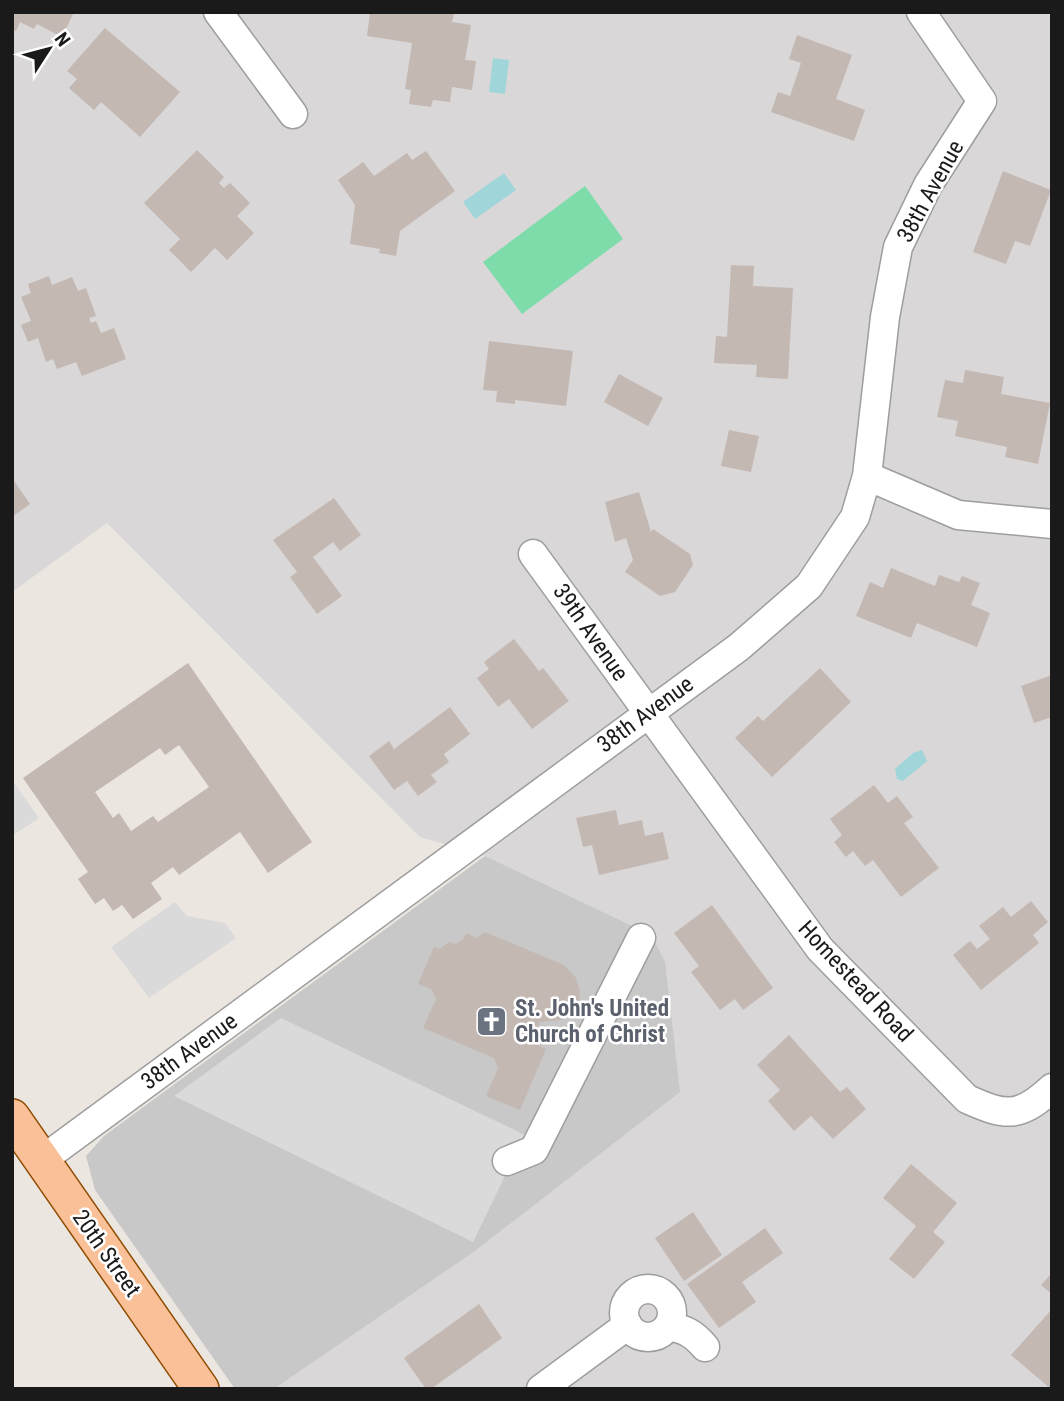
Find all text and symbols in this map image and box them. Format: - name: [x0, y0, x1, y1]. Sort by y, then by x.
- north arrow: [14, 14, 84, 84]
- text: N: [50, 28, 75, 51]
- street label: 38th Avenue: [891, 136, 969, 247]
- street label: 39th Avenue: [547, 579, 634, 686]
- street label: 38th Avenue: [592, 671, 699, 758]
- street label: Homestead Road: [793, 915, 919, 1048]
- place label: St. John's United Church of Christ: [515, 995, 669, 1048]
- church icon: St. John's United Church of Christ: [475, 1004, 509, 1038]
- street label: 38th Avenue: [136, 1008, 243, 1095]
- street label: 20th Street: [67, 1205, 146, 1302]

